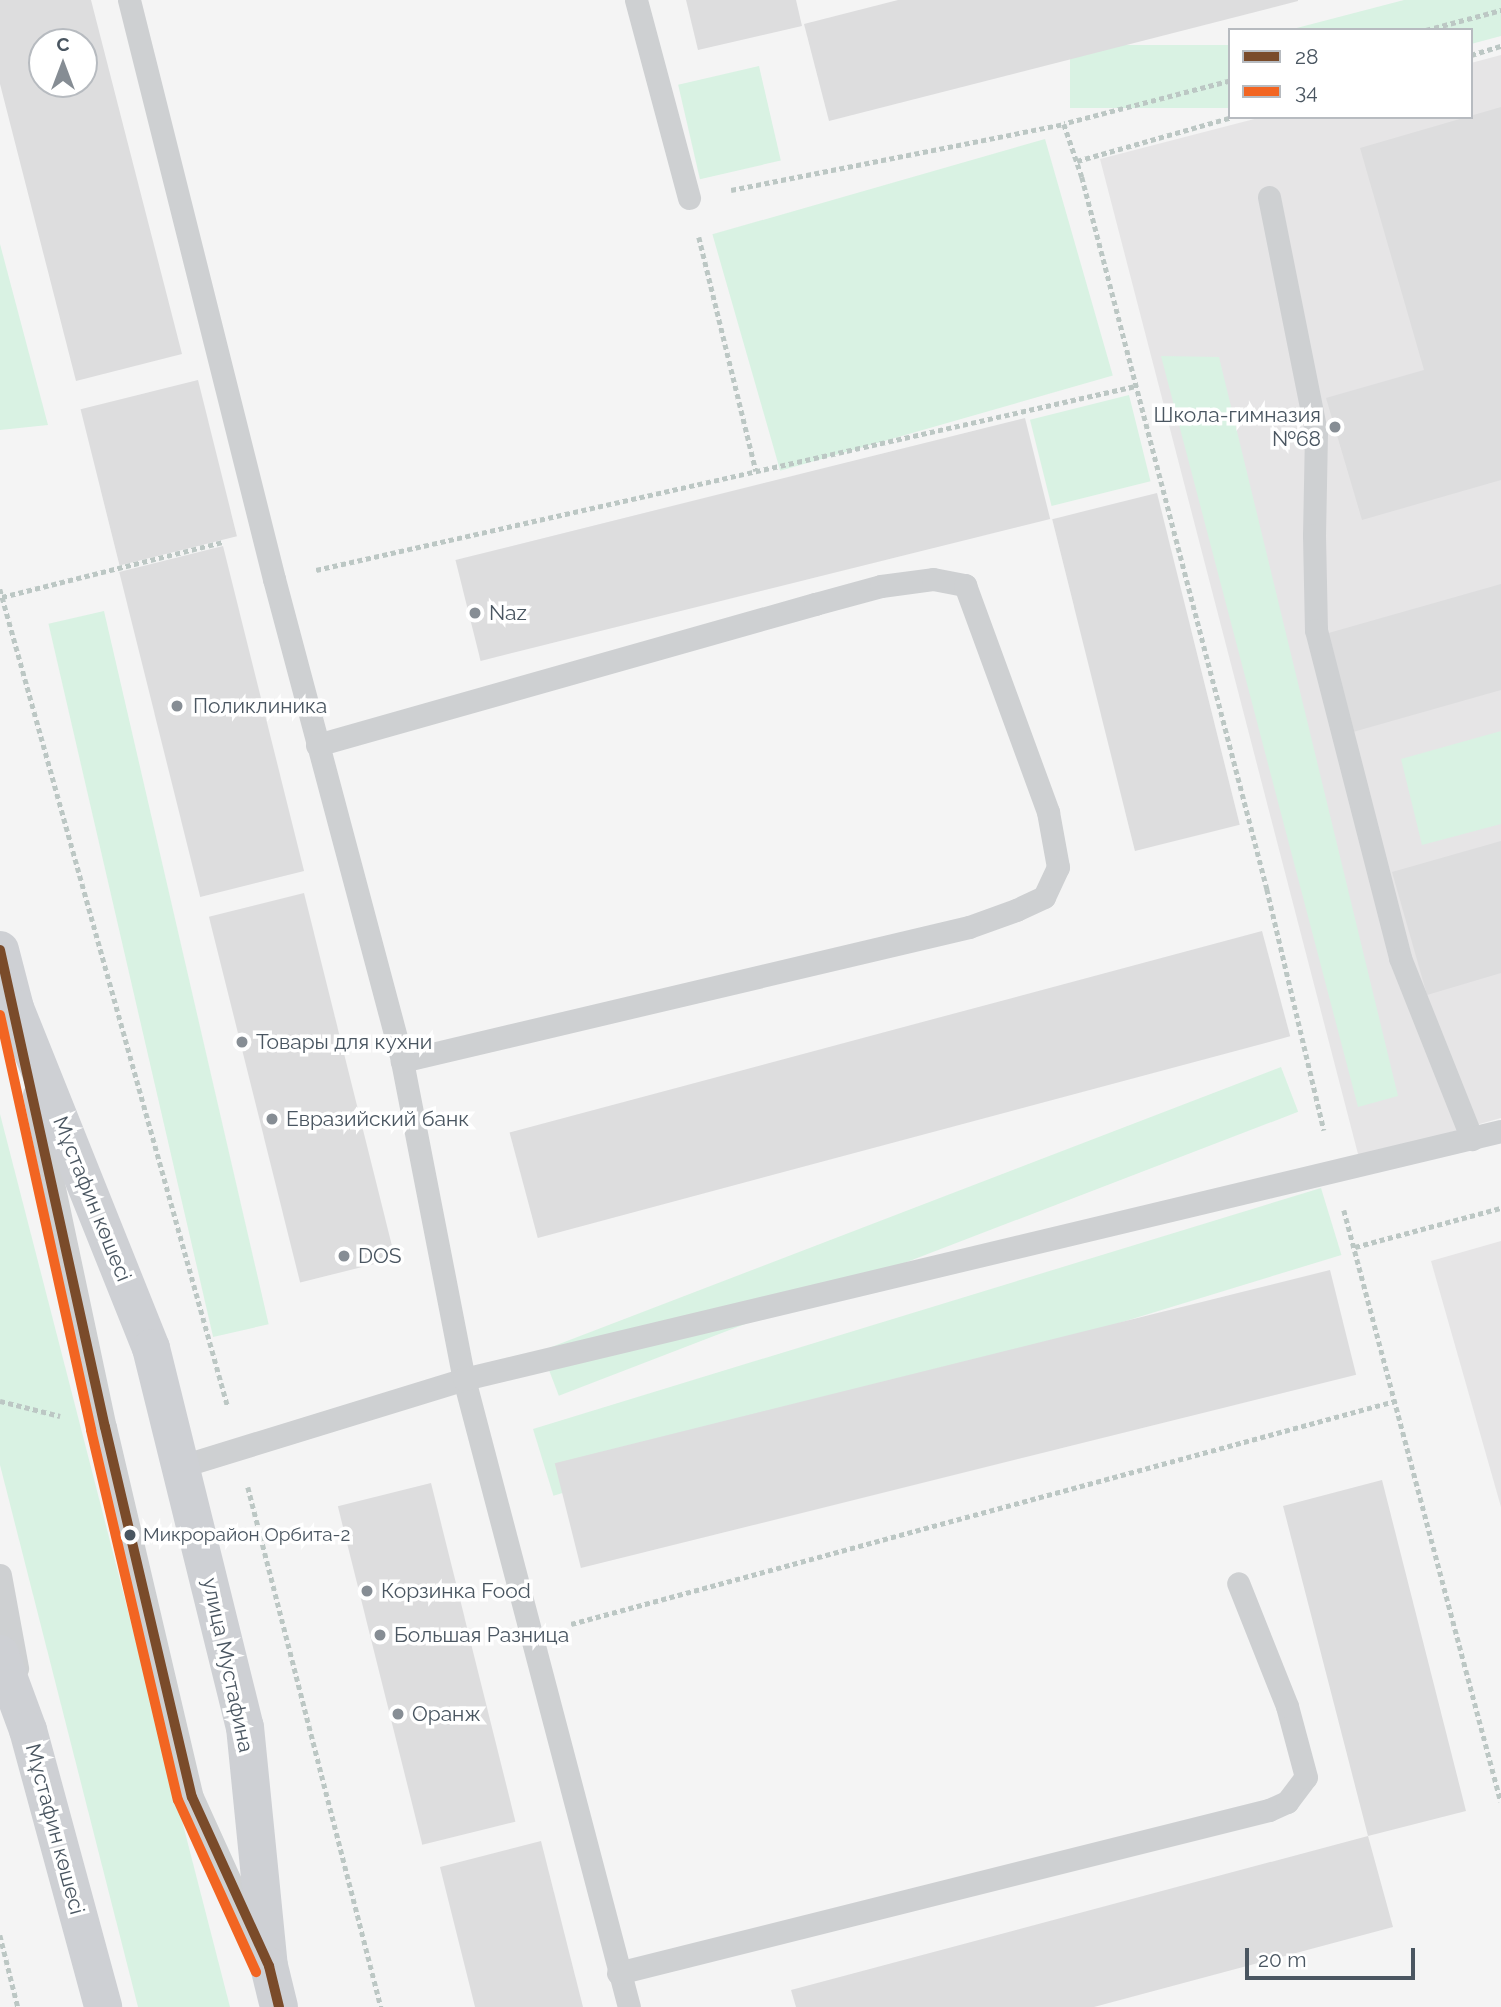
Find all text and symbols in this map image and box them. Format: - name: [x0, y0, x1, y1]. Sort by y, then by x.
- north arrow: [28, 28, 98, 98]
- legend: [1228, 28, 1473, 119]
- text: С: [56, 33, 70, 55]
- text: 28: [1295, 44, 1318, 69]
- text: 34: [1295, 79, 1318, 104]
- place label: Школа-гимназия №68: [1154, 402, 1321, 452]
- marker: Школа-гимназия №68: [1327, 419, 1343, 435]
- place label: Naz: [489, 600, 527, 626]
- marker: Naz: [467, 605, 483, 621]
- place label: Поликлиника: [193, 693, 327, 719]
- marker: Поликлиника: [167, 696, 187, 716]
- place label: Товары для кухни: [256, 1029, 432, 1055]
- marker: Товары для кухни: [234, 1034, 250, 1050]
- place label: Евразийский банк: [286, 1106, 469, 1132]
- marker: Евразийский банк: [264, 1111, 280, 1127]
- street label: Мұстафин көшесі: [47, 1113, 137, 1285]
- place label: DOS: [358, 1243, 402, 1269]
- marker: DOS: [336, 1248, 352, 1264]
- place label: Микрорайон Орбита-2: [143, 1524, 350, 1546]
- marker: Микрорайон Орбита-2: [123, 1528, 137, 1542]
- street label: улица Мустафина: [197, 1575, 259, 1755]
- place label: Корзинка Food: [381, 1578, 531, 1604]
- marker: Корзинка Food: [359, 1583, 375, 1599]
- place label: Большая Разница: [394, 1622, 569, 1648]
- marker: Большая Разница: [372, 1627, 388, 1643]
- place label: Оранж: [412, 1701, 481, 1727]
- marker: Оранж: [390, 1706, 406, 1722]
- street label: Мұcтафин көшесі: [20, 1741, 90, 1917]
- scale bar: [1249, 1934, 1419, 1978]
- text: 20 m: [1258, 1947, 1306, 1972]

